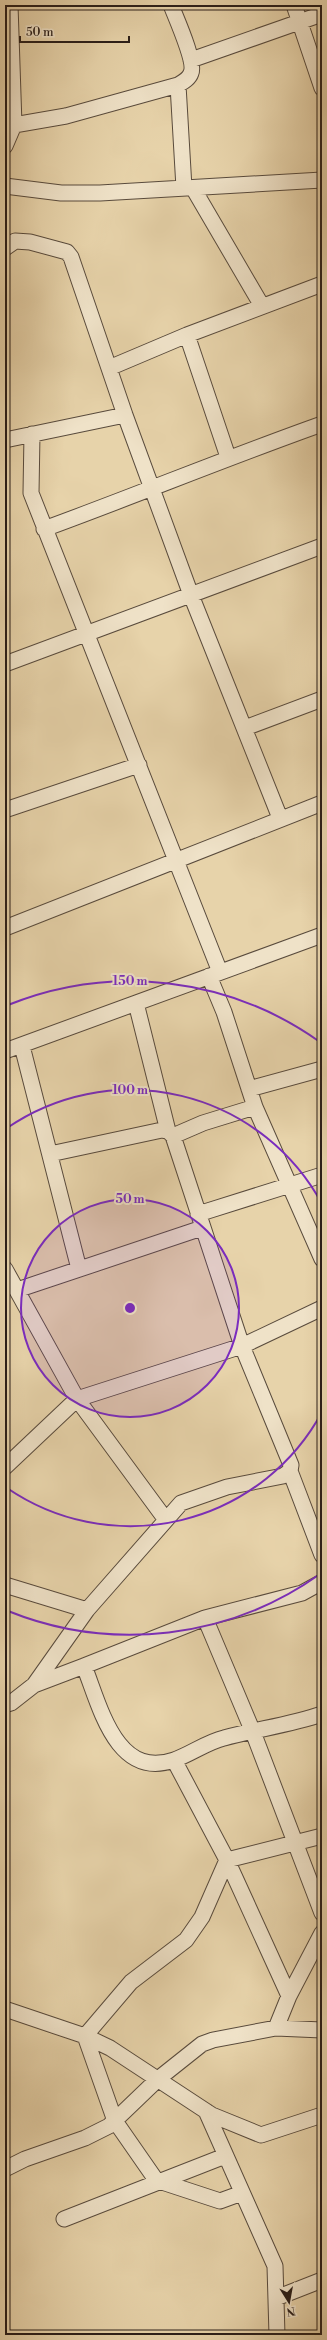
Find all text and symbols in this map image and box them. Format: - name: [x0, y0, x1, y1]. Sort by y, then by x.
- scale bar: [20, 18, 129, 44]
- text: 50 m: [26, 25, 54, 40]
- text: 150 m: [113, 974, 147, 989]
- text: 100 m: [112, 1083, 148, 1098]
- text: 50 m: [115, 1192, 145, 1207]
- centre of rings: [123, 1301, 137, 1315]
- north arrow: [269, 2282, 309, 2322]
- text: N: [285, 2303, 296, 2319]

